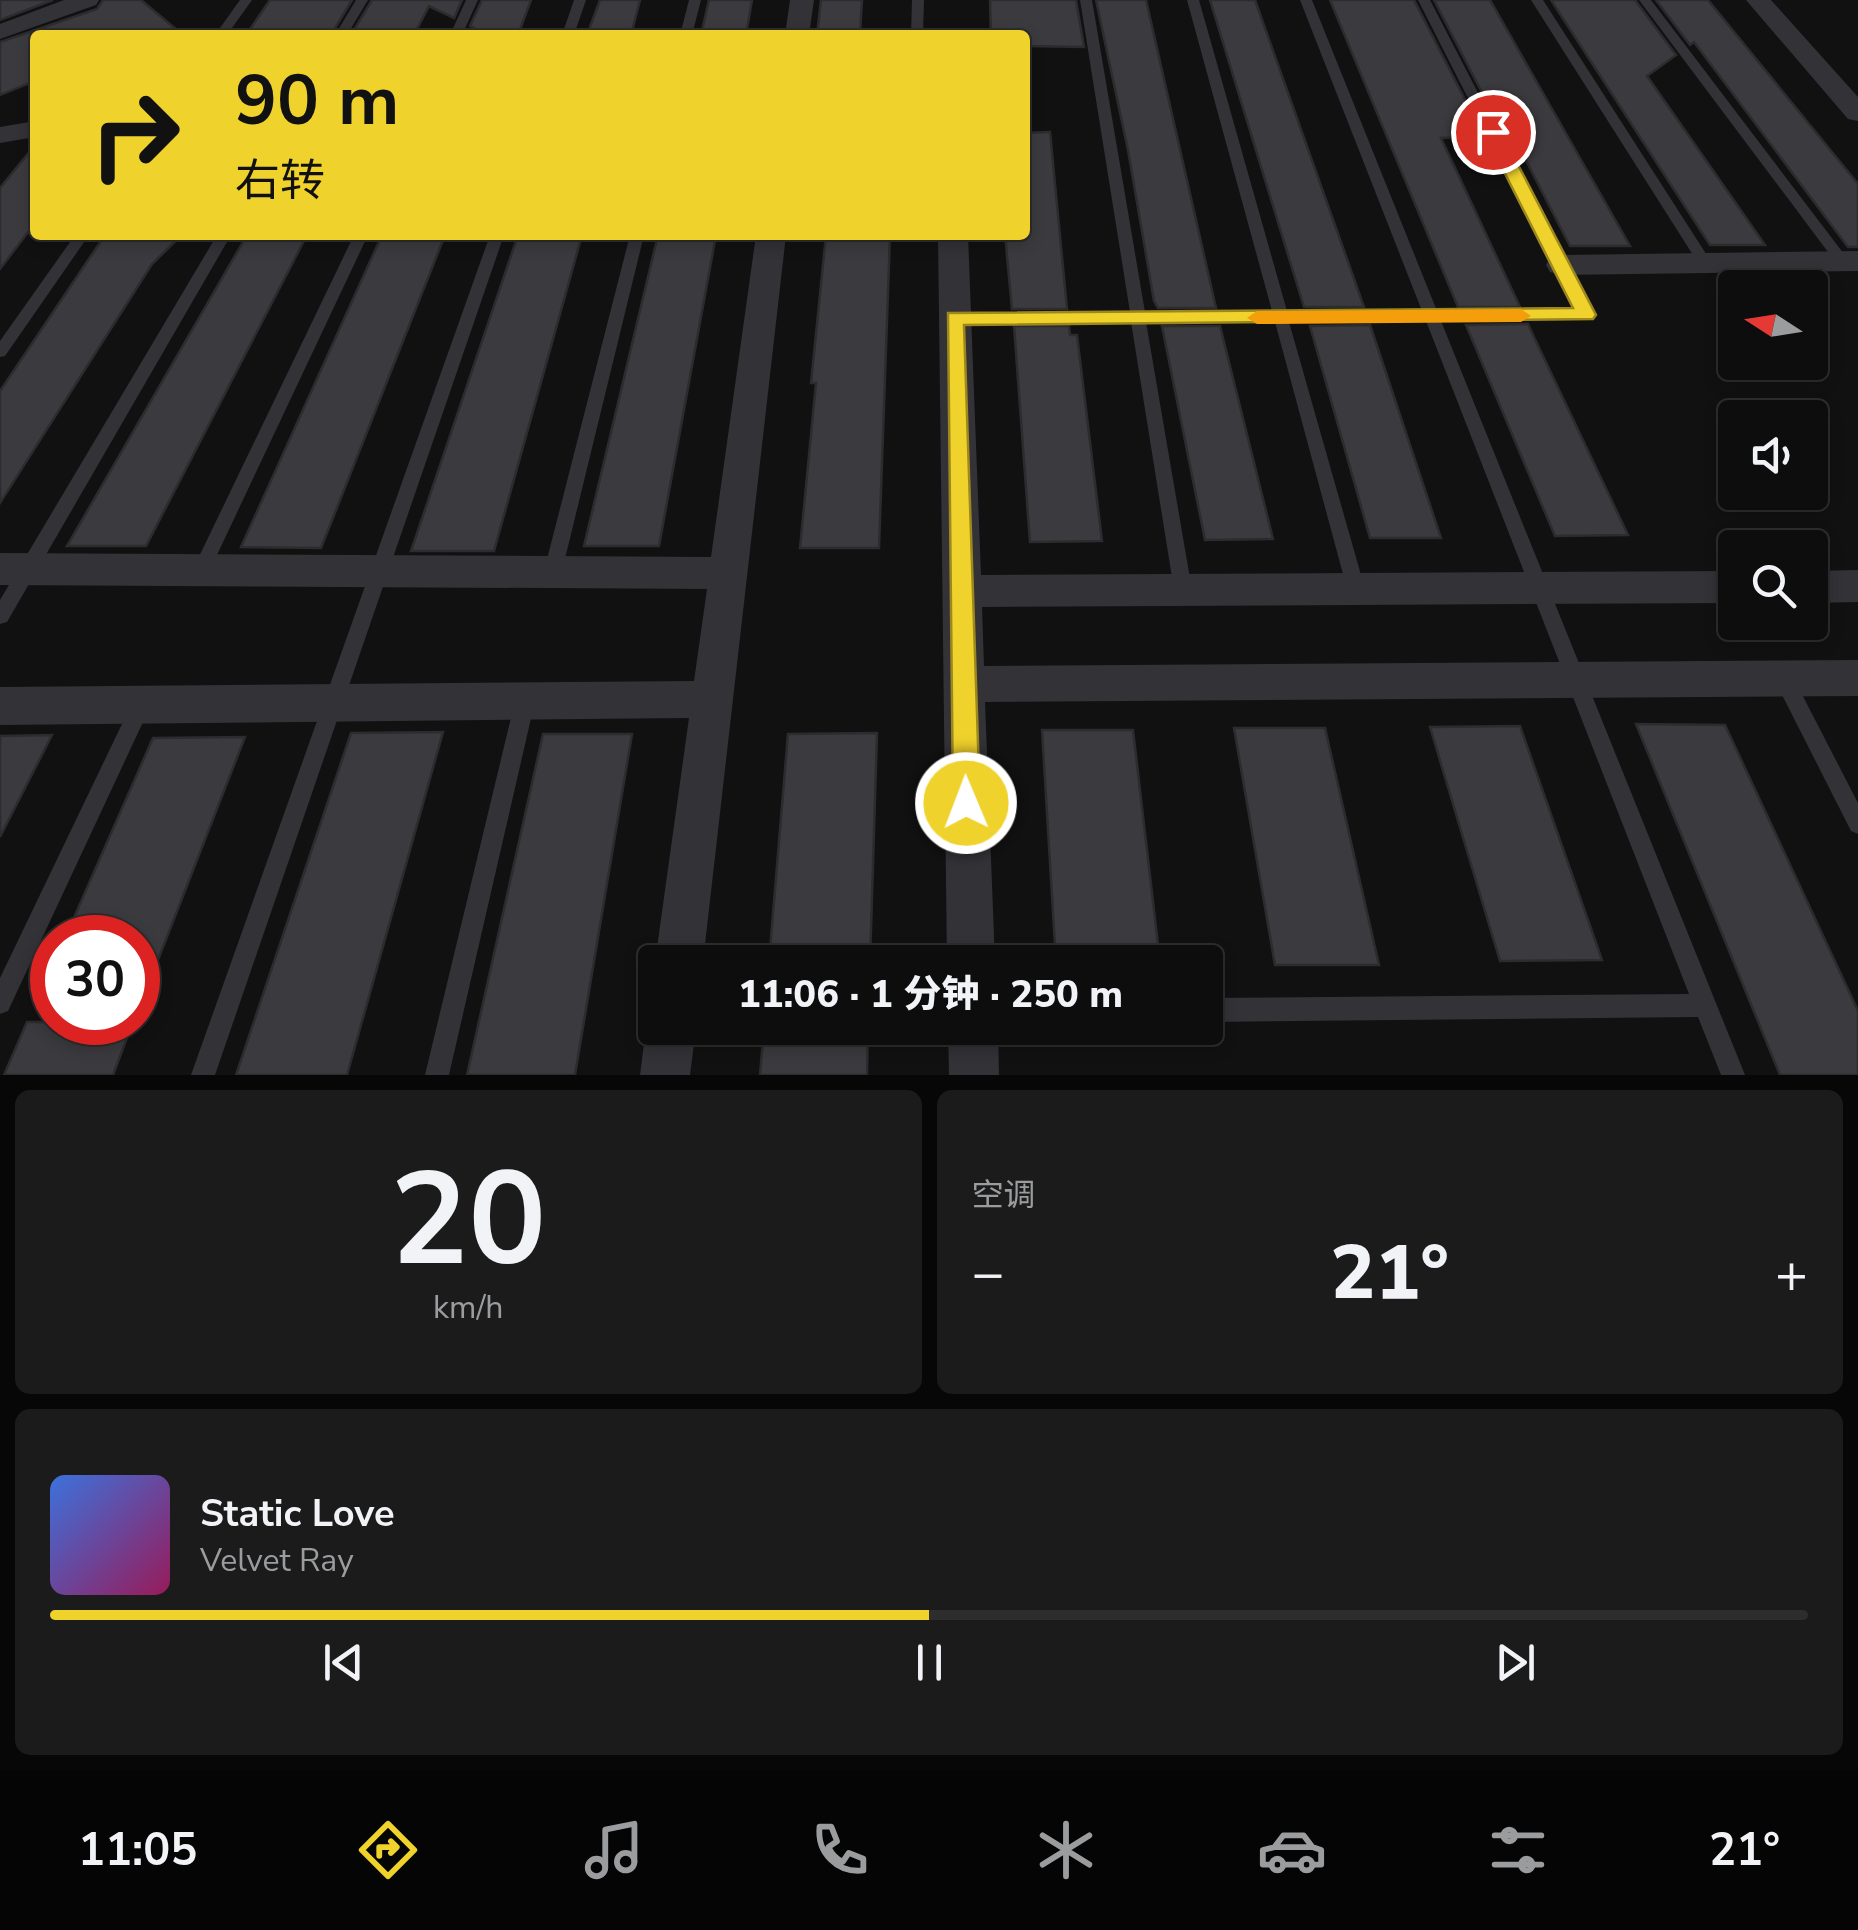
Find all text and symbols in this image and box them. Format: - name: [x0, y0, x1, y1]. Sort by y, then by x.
- text: 90 m: [235, 53, 399, 149]
- icon: right: [70, 70, 200, 200]
- pin: [1451, 90, 1536, 175]
- icon: arrive: [1466, 105, 1521, 160]
- text: 右转: [235, 151, 325, 212]
- north arrow: [1718, 270, 1828, 380]
- map controls: [1718, 270, 1828, 640]
- button: sound: [1718, 400, 1828, 510]
- button: search: [1718, 530, 1828, 640]
- position arrow: [914, 751, 1018, 855]
- speed limit sign: 30: [30, 915, 160, 1045]
- text: 11:06 · 1 分钟 · 250 m: [738, 969, 1123, 1020]
- text: 20: [390, 1132, 546, 1309]
- text: 空调: [972, 1174, 1036, 1217]
- text: 21°: [1330, 1222, 1449, 1324]
- text: −: [972, 1236, 1005, 1311]
- text: +: [1775, 1236, 1808, 1311]
- text: km/h: [433, 1286, 504, 1329]
- text: Static Love: [200, 1488, 395, 1539]
- text: Velvet Ray: [200, 1539, 354, 1582]
- icon: previous: [316, 1635, 371, 1690]
- icon: pause: [902, 1635, 957, 1690]
- icon: next: [1488, 1635, 1543, 1690]
- icon: directions: [353, 1815, 423, 1885]
- icon: music: [579, 1815, 649, 1885]
- icon: phone: [805, 1815, 875, 1885]
- icon: climate: [1031, 1815, 1101, 1885]
- icon: car: [1257, 1815, 1327, 1885]
- icon: filters: [1483, 1815, 1553, 1885]
- text: 11:05: [78, 1820, 197, 1881]
- text: 21°: [1709, 1820, 1780, 1881]

